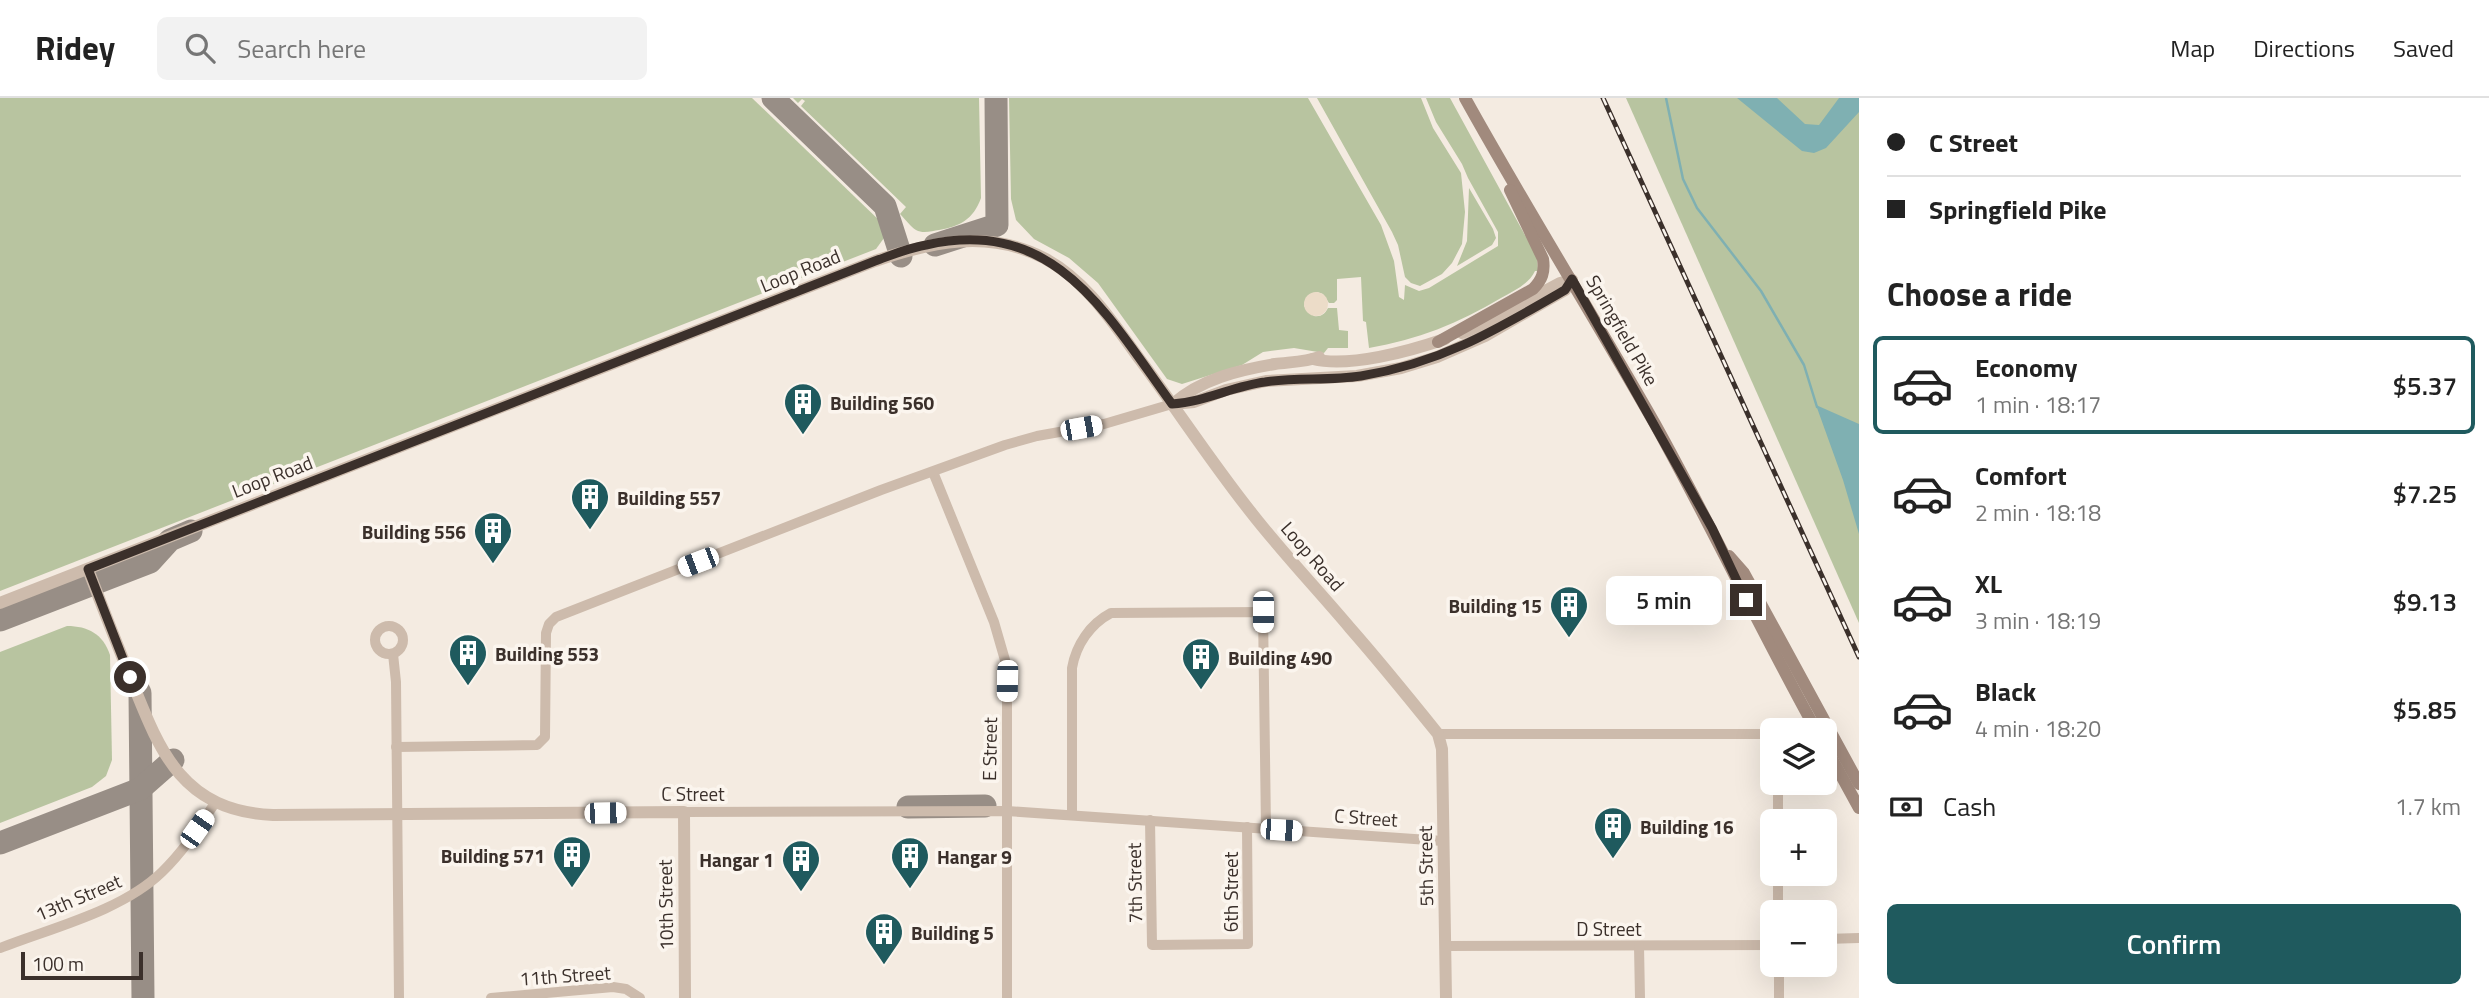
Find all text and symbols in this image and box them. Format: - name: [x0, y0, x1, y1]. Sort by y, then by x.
- search box: [157, 17, 647, 80]
- text: Ridey: [35, 23, 115, 73]
- icon: search: [181, 29, 219, 67]
- text: Search here: [237, 29, 366, 68]
- text: Map: [2170, 30, 2215, 66]
- text: Directions: [2253, 30, 2355, 66]
- text: Saved: [2393, 30, 2454, 66]
- text: C Street: [1929, 123, 2018, 162]
- text: Springfield Pike: [1929, 190, 2107, 229]
- street label: Loop Road: [755, 241, 845, 299]
- street label: Springfield Pike: [1580, 269, 1666, 391]
- text: Choose a ride: [1887, 270, 2072, 318]
- text: Economy: [1975, 348, 2077, 387]
- icon: car: [1891, 354, 1954, 417]
- text: $5.37: [2393, 366, 2457, 405]
- building icon: Building 560: [782, 381, 824, 436]
- text: 1 min · 18:17: [1975, 387, 2101, 422]
- place label: Building 560: [830, 388, 935, 417]
- car: [1059, 414, 1104, 442]
- street label: Loop Road: [227, 447, 317, 505]
- text: Comfort: [1975, 456, 2067, 495]
- icon: car: [1891, 462, 1954, 525]
- text: $7.25: [2393, 474, 2457, 513]
- building icon: Building 557: [569, 476, 611, 531]
- place label: Building 557: [617, 483, 721, 512]
- text: 2 min · 18:18: [1975, 495, 2101, 530]
- building icon: Building 556: [472, 510, 514, 565]
- street label: Loop Road: [1274, 515, 1352, 597]
- place label: Building 556: [362, 517, 466, 546]
- car: [675, 545, 722, 579]
- text: XL: [1975, 564, 2002, 603]
- icon: car: [1891, 570, 1954, 633]
- callout: 5 min: [1606, 575, 1722, 624]
- text: $9.13: [2393, 582, 2457, 621]
- text: 5 min: [1636, 583, 1692, 618]
- building icon: Building 15: [1548, 584, 1590, 639]
- route end: [1730, 584, 1762, 616]
- car: [1253, 591, 1274, 633]
- place label: Building 15: [1448, 591, 1542, 620]
- text: 3 min · 18:19: [1975, 603, 2101, 638]
- building icon: Building 553: [447, 632, 489, 687]
- building icon: Building 490: [1180, 636, 1222, 691]
- place label: Building 553: [495, 639, 599, 668]
- place label: Building 490: [1228, 643, 1333, 672]
- car: [997, 660, 1018, 702]
- route start: [114, 661, 146, 693]
- text: Black: [1975, 672, 2036, 711]
- icon: car: [1891, 678, 1954, 741]
- text: $5.85: [2393, 690, 2457, 729]
- text: 4 min · 18:20: [1975, 711, 2101, 746]
- street label: E Street: [974, 717, 1004, 781]
- map controls: [1760, 718, 1837, 977]
- button: layers: [1760, 718, 1837, 795]
- street label: C Street: [661, 779, 725, 808]
- text: Cash: [1943, 787, 1996, 826]
- icon: cash: [1887, 788, 1925, 826]
- text: 1.7 km: [2395, 789, 2461, 824]
- street label: C Street: [1333, 800, 1399, 834]
- car: [584, 802, 627, 824]
- building icon: Building 16: [1592, 805, 1634, 860]
- car: [177, 806, 218, 852]
- button: +: [1760, 809, 1837, 886]
- place label: Building 16: [1640, 812, 1734, 841]
- car: [1260, 818, 1303, 842]
- street label: 5th Street: [1410, 825, 1440, 907]
- building icon: Building 571: [551, 834, 593, 889]
- building icon: Hangar 9: [889, 835, 931, 890]
- building icon: Hangar 1: [780, 838, 822, 893]
- place label: Building 571: [441, 841, 545, 870]
- place label: Hangar 9: [937, 842, 1012, 871]
- street label: 7th Street: [1119, 842, 1149, 924]
- place label: Hangar 1: [699, 845, 774, 874]
- street label: 6th Street: [1216, 851, 1245, 932]
- street label: 10th Street: [650, 859, 680, 951]
- street label: 13th Street: [30, 866, 126, 928]
- button: −: [1760, 900, 1837, 977]
- button: Confirm: [1887, 904, 2461, 984]
- building icon: Building 5: [863, 911, 905, 966]
- street label: D Street: [1576, 914, 1642, 943]
- place label: Building 5: [911, 918, 994, 947]
- scale bar: [21, 949, 144, 981]
- text: 100 m: [32, 949, 84, 978]
- street label: 11th Street: [518, 957, 612, 993]

